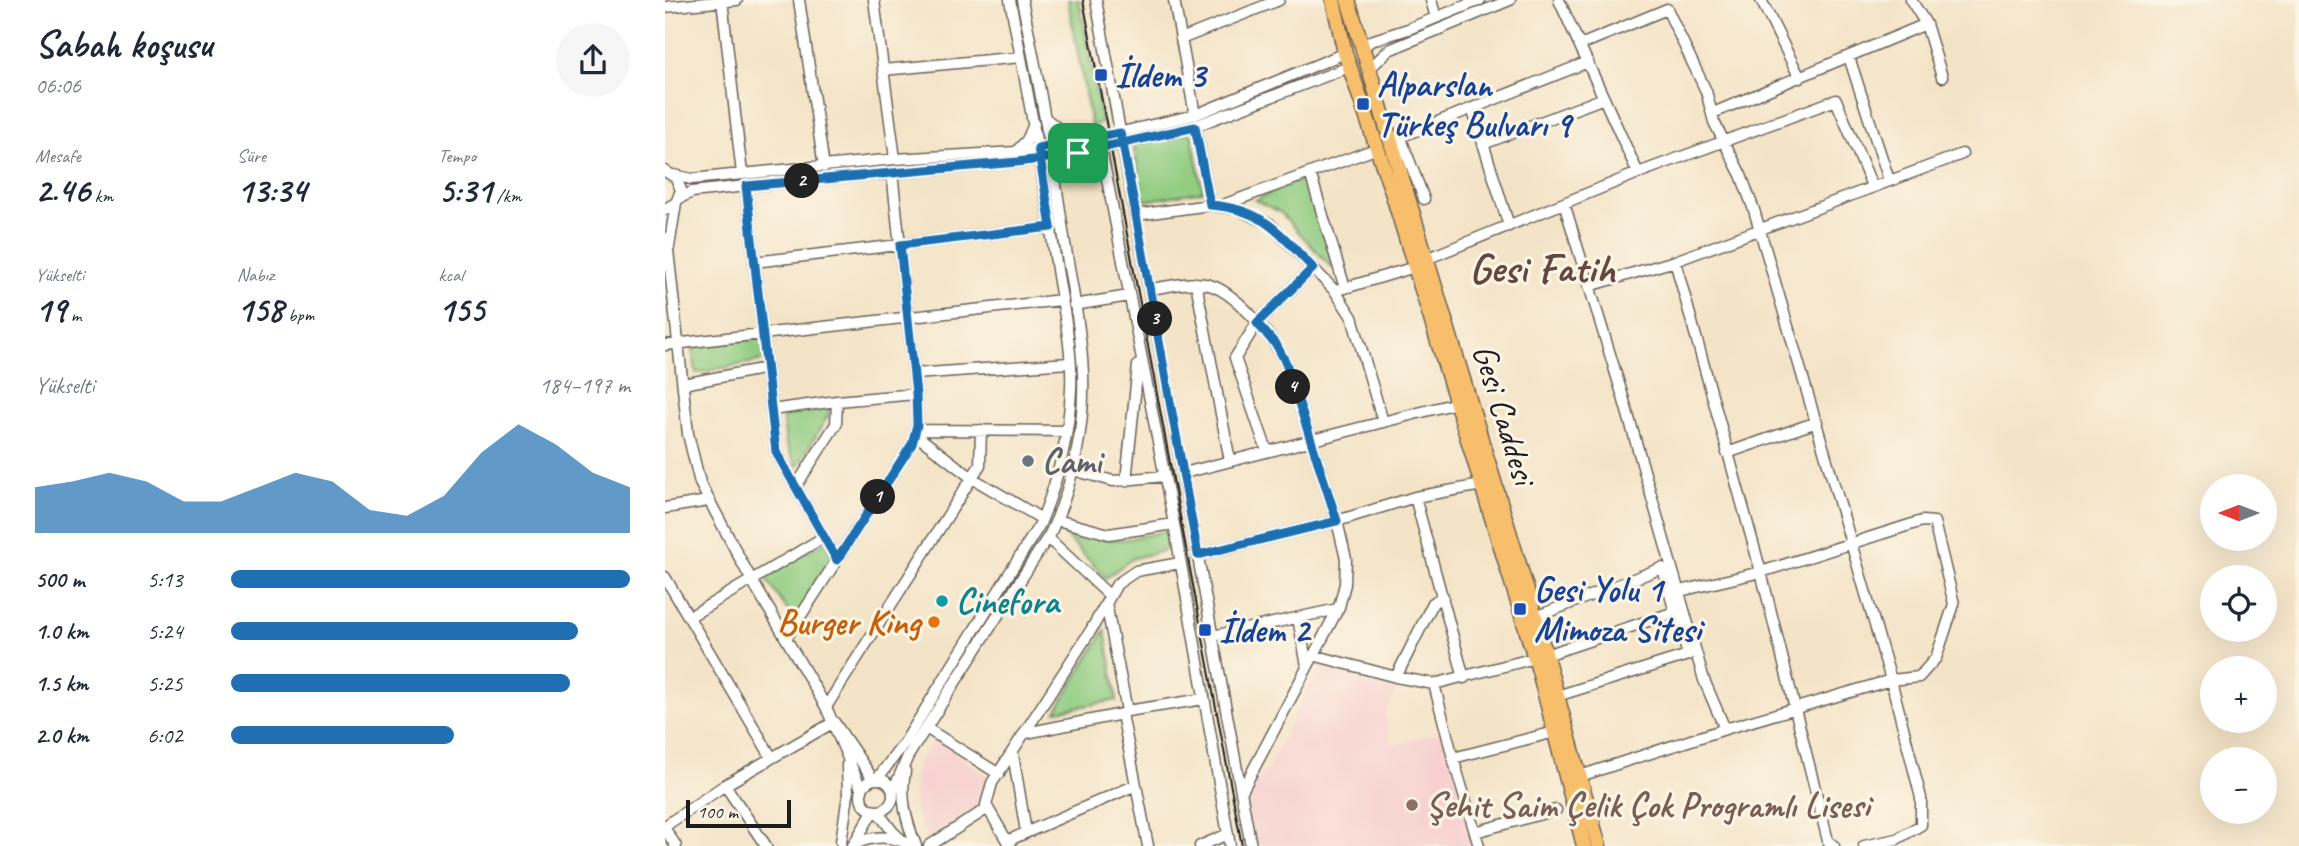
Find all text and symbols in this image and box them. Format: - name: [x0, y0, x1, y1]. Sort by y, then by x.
- text: Sabah koşusu: [35, 21, 212, 68]
- button: share: [556, 23, 630, 97]
- place label: İldem 3: [1115, 53, 1208, 98]
- place label: Alparslan Türkeş Bulvarı 9: [1377, 62, 1574, 147]
- marker: İldem 3: [1093, 67, 1109, 83]
- text: 06:06: [35, 71, 81, 100]
- marker: Alparslan Türkeş Bulvarı 9: [1355, 96, 1371, 112]
- pin: [1048, 123, 1108, 183]
- icon: arrive: [1059, 134, 1097, 172]
- text: Mesafe: [35, 144, 81, 168]
- text: Süre: [237, 144, 266, 168]
- text: Tempo: [438, 144, 476, 168]
- pin: 2: [785, 164, 819, 198]
- text: 2.46: [35, 168, 90, 213]
- text: 13:34: [237, 168, 307, 213]
- text: 5:31: [438, 168, 492, 213]
- text: 2: [797, 168, 806, 192]
- text: km: [90, 184, 113, 208]
- text: /km: [492, 184, 521, 208]
- district label: Gesi Fatih: [1469, 242, 1616, 295]
- text: Yükselti: [35, 263, 84, 287]
- text: Nabız: [237, 263, 274, 287]
- text: kcal: [438, 263, 463, 287]
- text: 19: [35, 287, 66, 332]
- text: 158: [237, 287, 283, 332]
- text: 155: [438, 287, 484, 332]
- pin: 3: [1137, 302, 1173, 336]
- text: m: [66, 303, 81, 327]
- text: bpm: [283, 303, 314, 327]
- text: 3: [1150, 306, 1159, 330]
- street label: Gesi Caddesi: [1462, 339, 1548, 494]
- pin: 4: [1275, 370, 1311, 404]
- text: Yükselti: [35, 371, 95, 400]
- text: 184–197 m: [539, 371, 630, 400]
- text: 4: [1288, 374, 1297, 398]
- place label: Cami: [1042, 439, 1105, 484]
- marker: Cami: [1020, 453, 1036, 469]
- north arrow: [2200, 474, 2277, 551]
- map controls: [2200, 474, 2277, 824]
- pin: 1: [861, 480, 895, 514]
- text: 1: [873, 484, 882, 508]
- text: 500 m: [35, 565, 84, 594]
- text: 5:13: [147, 565, 183, 594]
- button: locate: [2200, 565, 2277, 642]
- place label: Gesi Yolu 1 Mimoza Sitesi: [1534, 567, 1706, 652]
- place label: Cinefora: [956, 579, 1062, 624]
- marker: Cinefora: [934, 593, 950, 609]
- place label: Burger King: [777, 600, 923, 645]
- marker: Gesi Yolu 1 Mimoza Sitesi: [1512, 601, 1528, 617]
- place label: İldem 2: [1219, 608, 1312, 653]
- marker: Burger King: [926, 614, 942, 630]
- text: 1.0 km: [35, 617, 89, 646]
- text: 5:24: [147, 617, 183, 646]
- marker: İldem 2: [1197, 622, 1213, 638]
- button: +: [2200, 656, 2277, 733]
- text: 1.5 km: [35, 669, 88, 698]
- text: 5:25: [147, 669, 183, 698]
- text: 2.0 km: [35, 721, 89, 750]
- text: 6:02: [147, 721, 183, 750]
- button: −: [2200, 747, 2277, 824]
- place label: Şehit Saim Çelik Çok Programlı Lisesi: [1426, 783, 1875, 828]
- scale bar: [686, 797, 791, 829]
- marker: Şehit Saim Çelik Çok Programlı Lisesi: [1404, 797, 1420, 813]
- text: 100 m: [697, 800, 738, 824]

